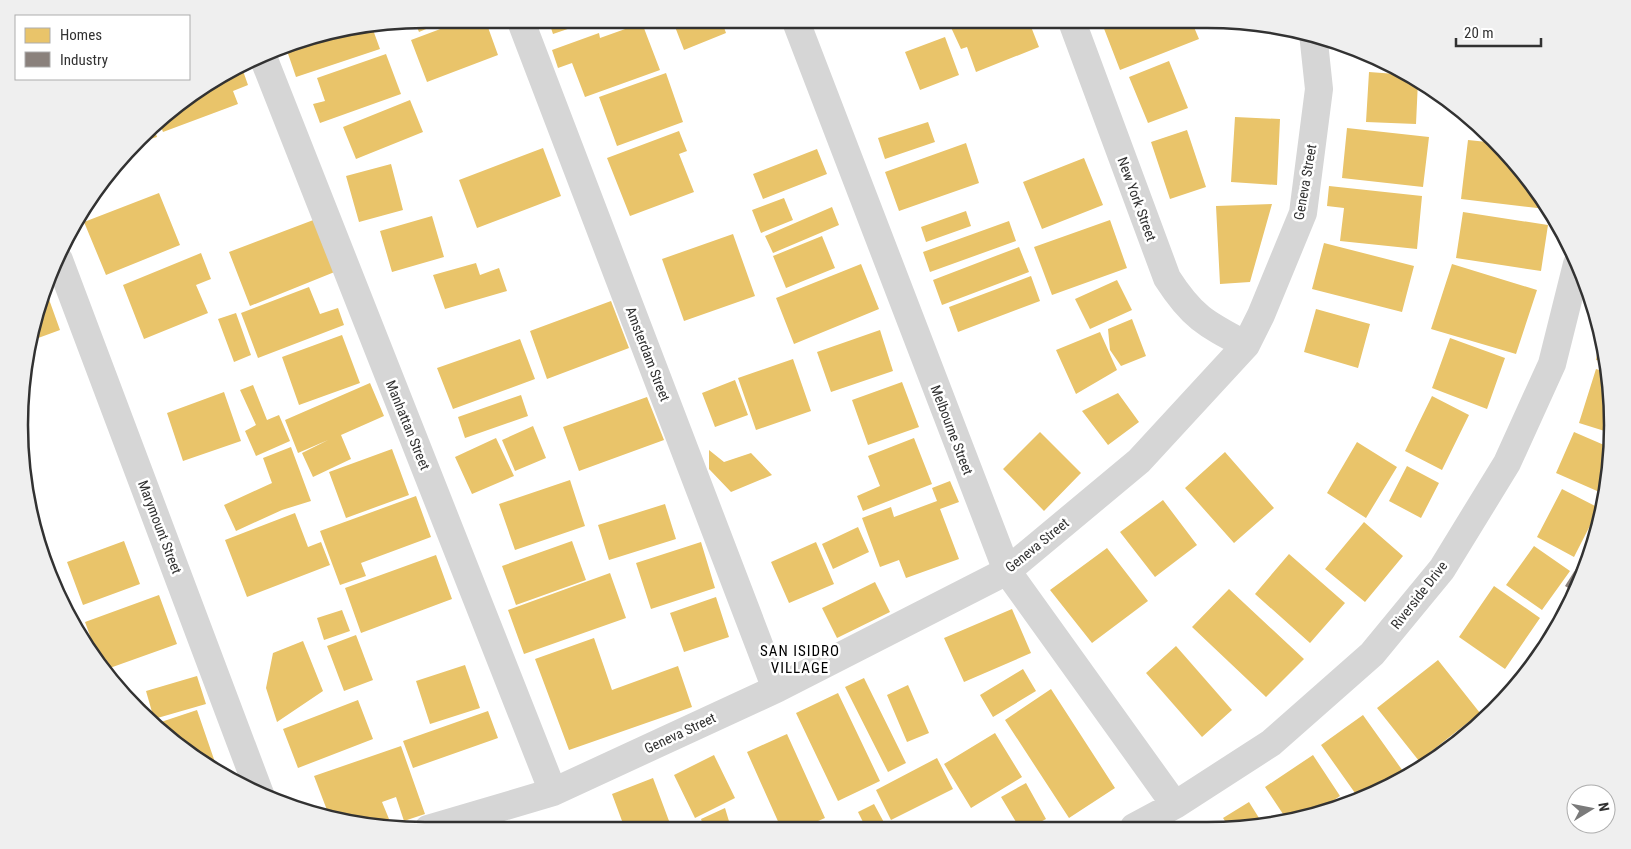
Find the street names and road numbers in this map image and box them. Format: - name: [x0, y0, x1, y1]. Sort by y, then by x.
- street label: Geneva Street: [1290, 143, 1320, 221]
- street label: New York Street: [1114, 155, 1160, 243]
- street label: Amsterdam Street: [623, 304, 673, 404]
- street label: Manhattan Street: [383, 378, 433, 472]
- street label: Melbourne Street: [928, 383, 976, 477]
- street label: Marymount Street: [135, 478, 185, 576]
- street label: Geneva Street: [1002, 515, 1072, 575]
- street label: Riverside Drive: [1388, 558, 1451, 632]
- street label: Geneva Street: [642, 710, 718, 756]

